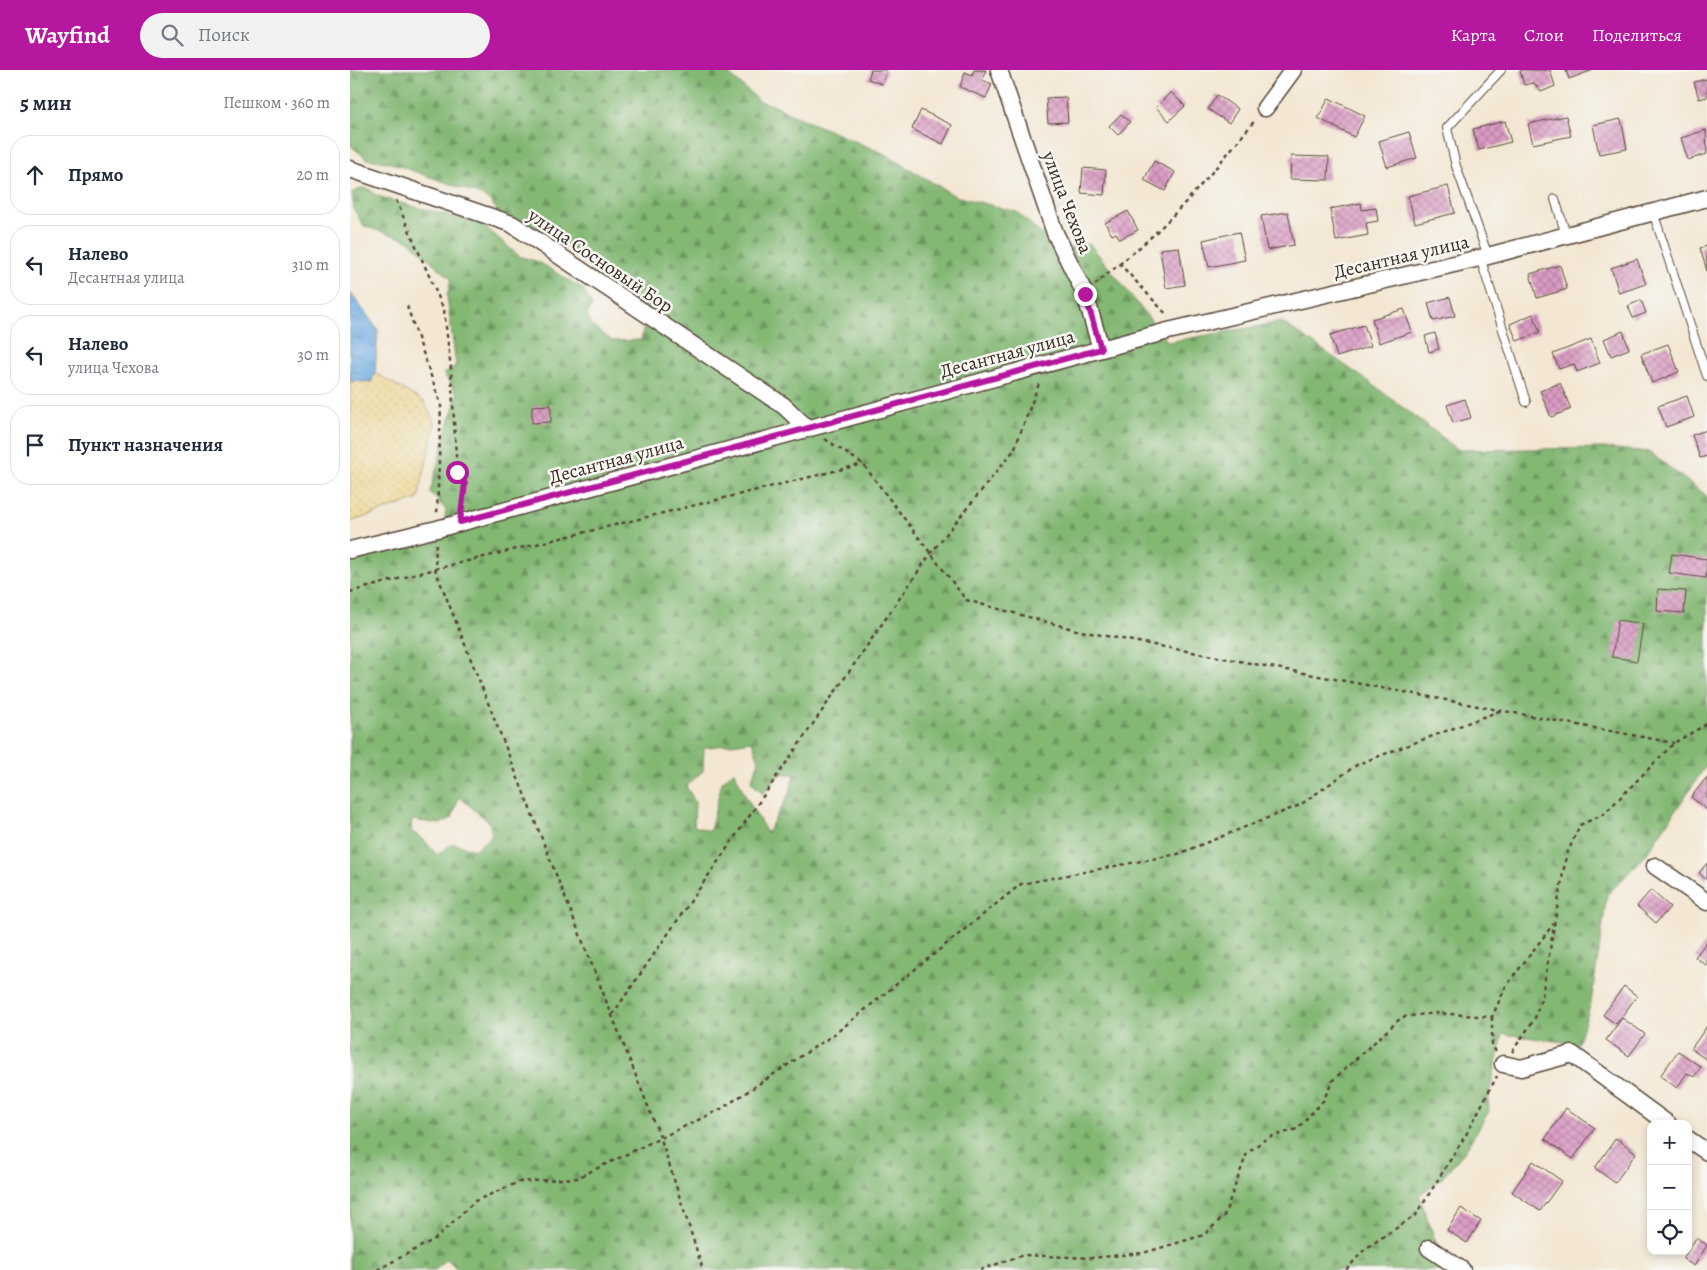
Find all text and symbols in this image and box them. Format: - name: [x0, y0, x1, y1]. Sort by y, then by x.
- search box: [140, 13, 490, 58]
- text: Wayfind: [25, 19, 110, 51]
- icon: search: [158, 21, 186, 49]
- text: Поиск: [198, 22, 250, 48]
- text: Карта: [1451, 23, 1496, 47]
- text: Слои: [1524, 23, 1564, 47]
- text: Поделиться: [1592, 23, 1682, 47]
- text: 5 мин: [20, 89, 72, 117]
- text: Пешком · 360 m: [223, 92, 330, 114]
- street label: улица Чехова: [1035, 146, 1099, 258]
- icon: ahead: [21, 161, 49, 189]
- text: Прямо: [68, 162, 123, 188]
- text: 20 m: [296, 164, 329, 186]
- street label: улица Сосновый Бор: [522, 202, 678, 319]
- street label: Десантная улица: [1331, 229, 1472, 285]
- text: Налево: [68, 241, 128, 267]
- icon: left: [21, 251, 49, 279]
- text: 310 m: [292, 254, 329, 276]
- text: Десантная улица: [68, 267, 185, 289]
- route end: [1074, 283, 1097, 306]
- street label: Десантная улица: [937, 323, 1078, 384]
- text: Налево: [68, 331, 128, 357]
- icon: left: [21, 341, 49, 369]
- text: 30 m: [297, 344, 329, 366]
- text: улица Чехова: [68, 357, 159, 379]
- street label: Десантная улица: [546, 429, 687, 490]
- icon: arrive: [21, 431, 49, 459]
- text: Пункт назначения: [68, 432, 223, 458]
- route start: [446, 461, 469, 484]
- map controls: [1647, 1120, 1692, 1255]
- button: +: [1647, 1120, 1692, 1165]
- button: −: [1647, 1165, 1692, 1210]
- button: locate: [1647, 1210, 1692, 1255]

